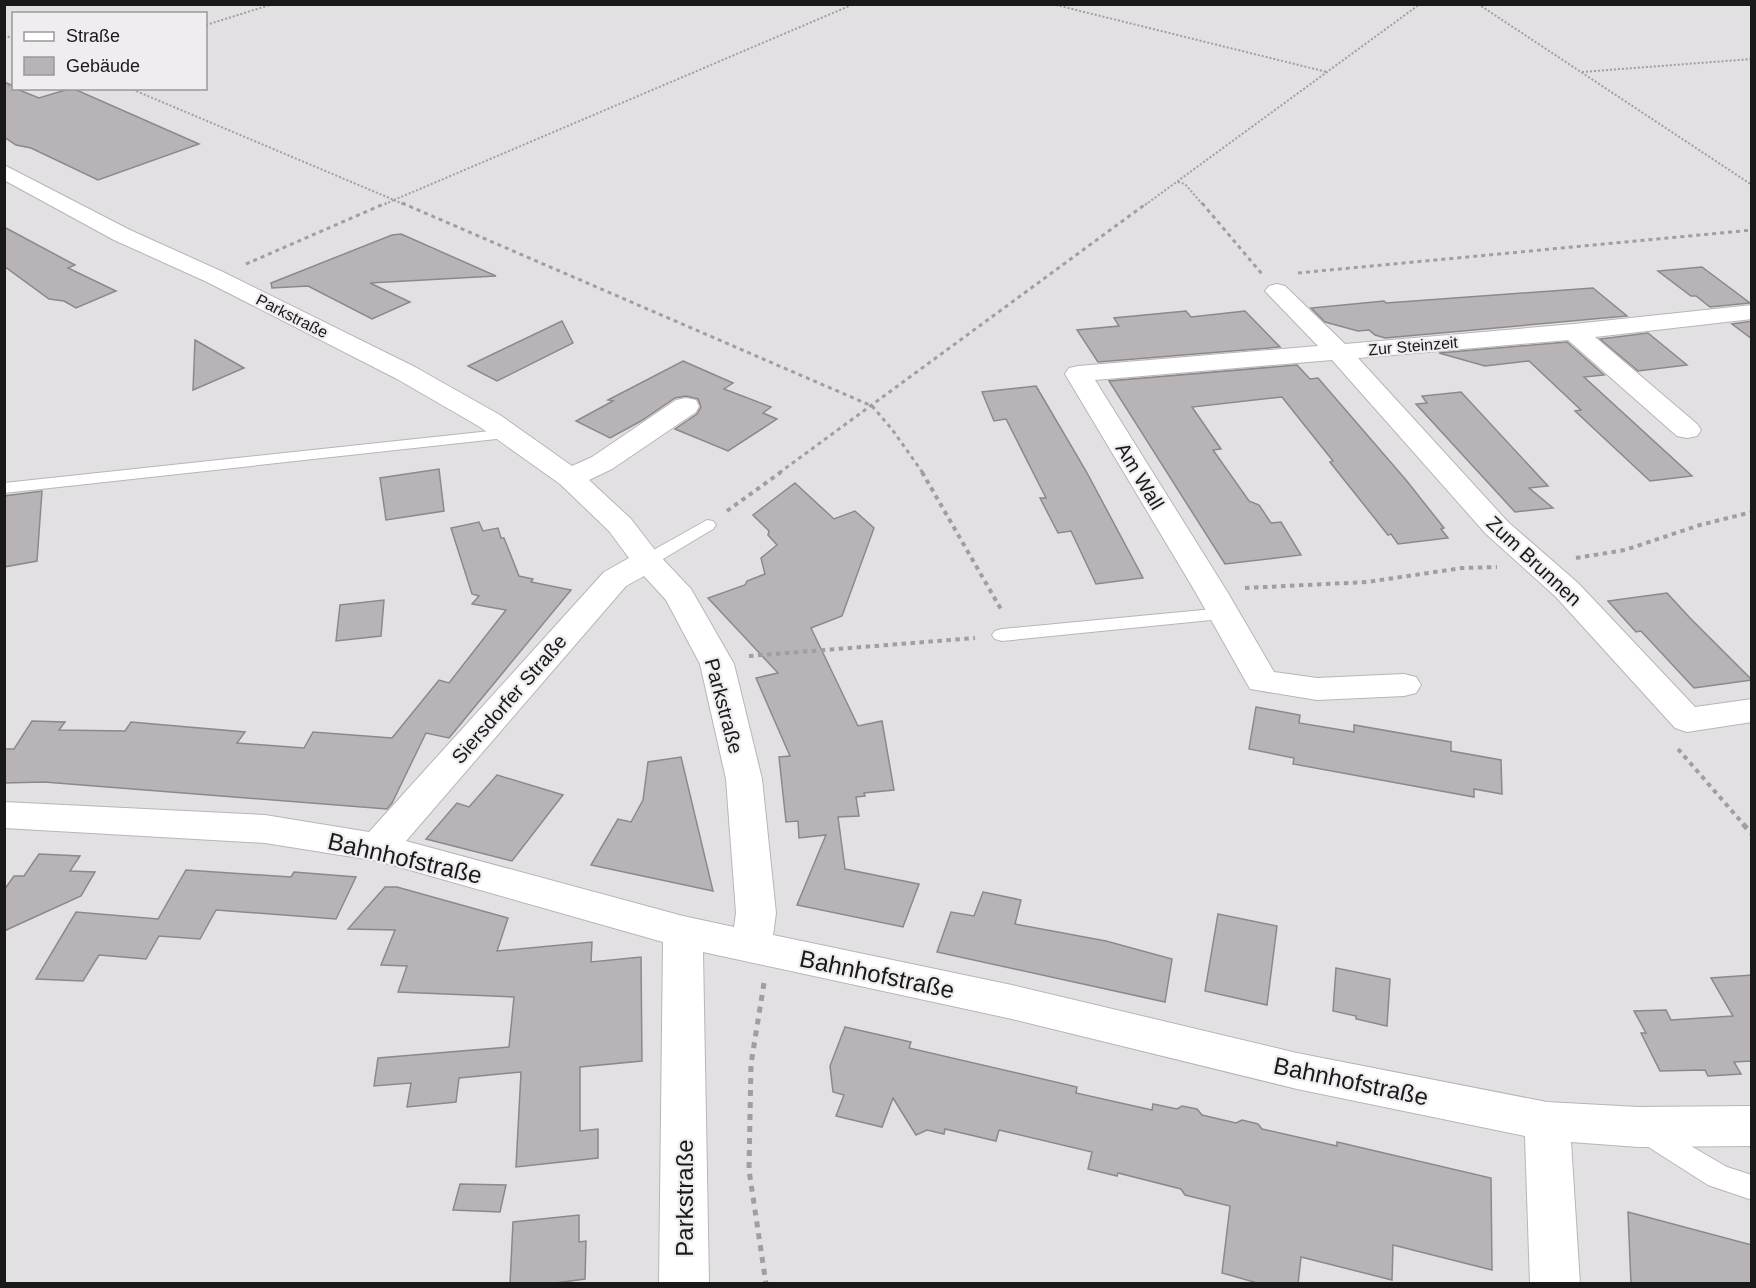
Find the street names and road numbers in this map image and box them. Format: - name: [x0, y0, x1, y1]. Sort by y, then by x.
- street label: Parkstraße: [253, 291, 331, 341]
- street label: Zur Steinzeit: [1368, 334, 1459, 358]
- street label: Am Wall: [1112, 439, 1168, 513]
- street label: Zum Brunnen: [1482, 512, 1586, 610]
- street label: Siersdorfer Straße: [447, 630, 571, 768]
- street label: Parkstraße: [701, 656, 747, 756]
- street label: Bahnhofstraße: [325, 827, 485, 889]
- street label: Bahnhofstraße: [797, 944, 957, 1004]
- street label: Bahnhofstraße: [1271, 1051, 1431, 1111]
- street label: Parkstraße: [671, 1139, 698, 1257]

